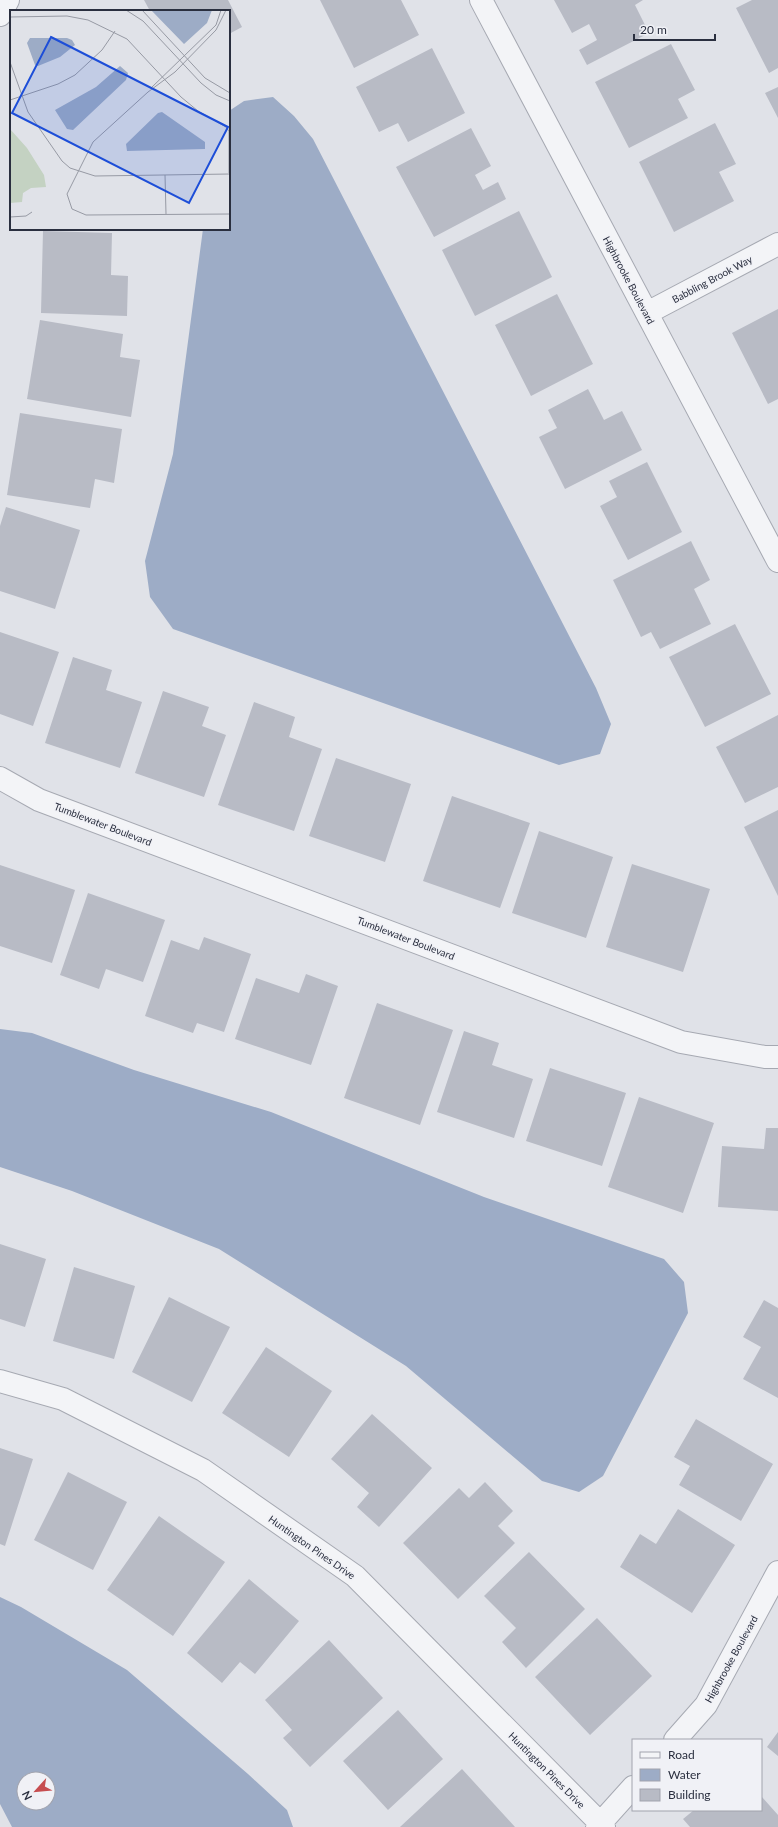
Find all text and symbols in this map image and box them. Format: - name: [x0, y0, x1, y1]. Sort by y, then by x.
- inset map: [10, 10, 230, 230]
- scale bar: [634, 16, 715, 42]
- text: 20 m: [640, 22, 667, 37]
- street label: Highbrooke Boulevard: [601, 234, 657, 326]
- street label: Babbling Brook Way: [670, 252, 755, 305]
- street label: Tumblewater Boulevard: [52, 800, 154, 848]
- street label: Tumblewater Boulevard: [355, 914, 457, 962]
- street label: Huntington Pines Drive: [266, 1513, 358, 1581]
- street label: Highbrooke Boulevard: [702, 1613, 760, 1705]
- street label: Huntington Pines Drive: [506, 1729, 588, 1811]
- legend: [632, 1739, 762, 1811]
- text: Road: [668, 1747, 695, 1762]
- text: Water: [668, 1767, 701, 1782]
- north arrow: [16, 1771, 56, 1811]
- text: Building: [668, 1787, 711, 1802]
- text: N: [19, 1789, 34, 1802]

